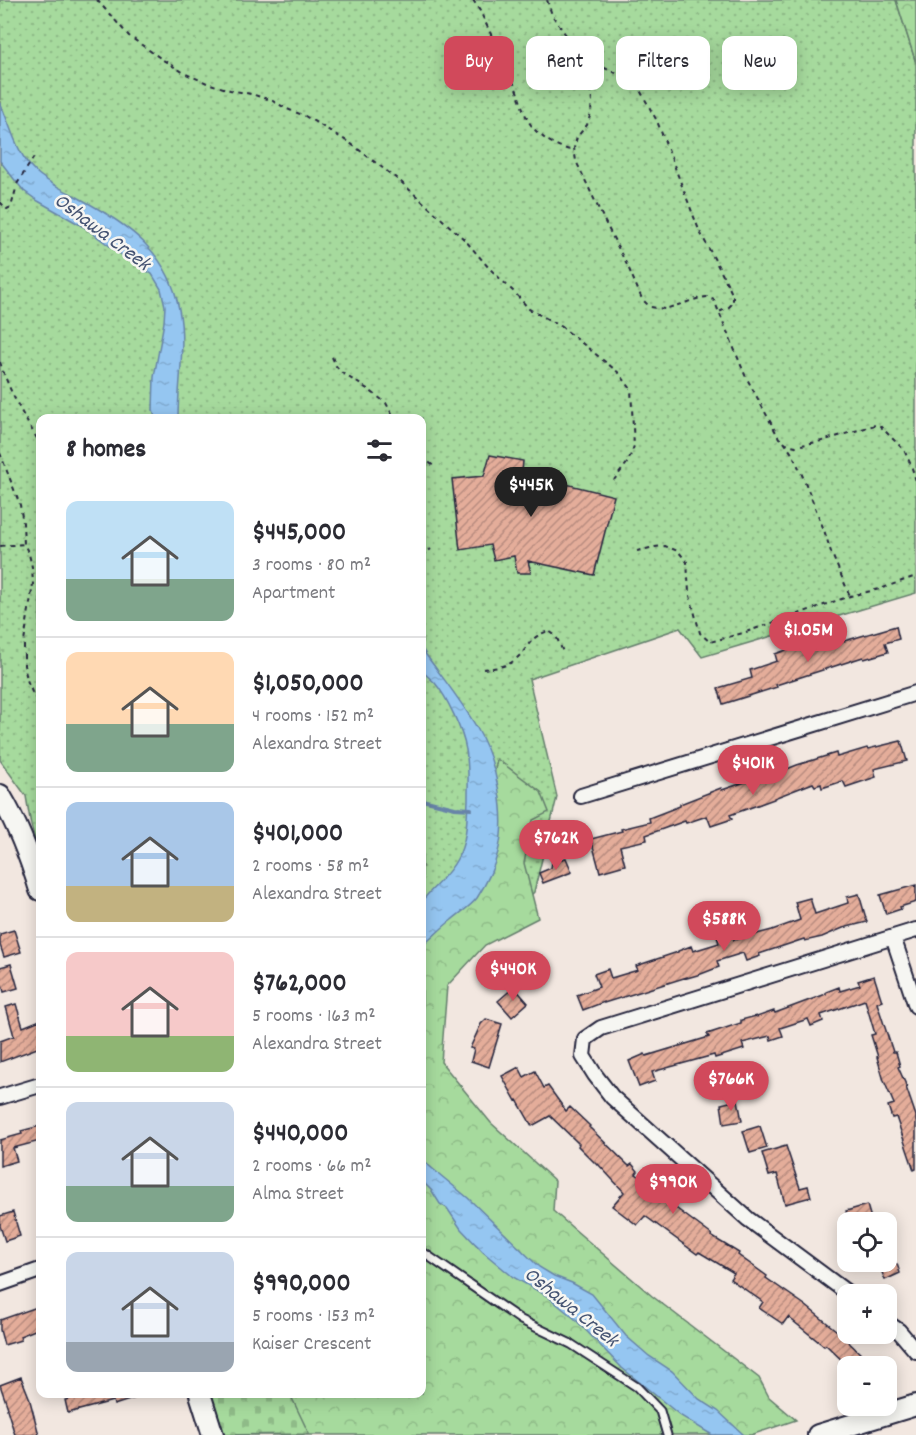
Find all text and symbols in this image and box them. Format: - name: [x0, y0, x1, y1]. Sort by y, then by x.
- chip: Buy: [444, 36, 514, 90]
- chip: Rent: [526, 36, 604, 90]
- chip: Filters: [616, 36, 710, 90]
- chip: New: [722, 36, 797, 90]
- water label: Oshawa Creek: [47, 187, 158, 281]
- text: 8 homes: [66, 432, 146, 469]
- icon: filters: [363, 434, 396, 467]
- pin: $445K: [489, 467, 573, 518]
- text: $445K: [508, 472, 554, 500]
- text: $445,000: [252, 515, 346, 552]
- icon: home: [114, 525, 186, 597]
- text: 3 rooms · 80 m²: [252, 552, 371, 580]
- text: Apartment: [252, 580, 335, 608]
- pin: $1.05M: [759, 612, 857, 663]
- text: $1.05M: [783, 617, 833, 645]
- text: $1,050,000: [252, 666, 364, 703]
- icon: home: [114, 676, 186, 748]
- text: 4 rooms · 152 m²: [252, 703, 374, 731]
- text: Alexandra Street: [252, 731, 382, 759]
- pin: $401K: [711, 745, 795, 796]
- text: $401K: [732, 750, 774, 778]
- text: $401,000: [252, 816, 343, 853]
- pin: $762K: [514, 820, 598, 871]
- text: $762K: [533, 825, 579, 853]
- icon: home: [114, 826, 186, 898]
- text: 2 rooms · 58 m²: [252, 853, 369, 881]
- text: Alexandra Street: [252, 881, 382, 909]
- pin: $588K: [682, 901, 766, 952]
- text: $588K: [702, 906, 746, 934]
- pin: $440K: [471, 951, 555, 1002]
- text: $440K: [490, 956, 536, 984]
- text: $762,000: [252, 966, 347, 1003]
- icon: home: [114, 976, 186, 1048]
- text: 5 rooms · 163 m²: [252, 1003, 376, 1031]
- text: Alexandra Street: [252, 1031, 382, 1059]
- pin: $766K: [689, 1061, 773, 1112]
- text: $766K: [708, 1066, 754, 1094]
- text: $440,000: [252, 1116, 348, 1153]
- icon: home: [114, 1126, 186, 1198]
- text: 2 rooms · 66 m²: [252, 1153, 372, 1181]
- pin: $990K: [631, 1164, 715, 1215]
- text: $990K: [649, 1169, 697, 1197]
- text: Alma Street: [252, 1181, 344, 1209]
- map controls: [837, 1212, 897, 1416]
- button: locate: [837, 1212, 897, 1272]
- water label: Oshawa Creek: [516, 1261, 626, 1357]
- text: $990,000: [252, 1266, 351, 1303]
- icon: home: [114, 1276, 186, 1348]
- button: +: [837, 1284, 897, 1344]
- text: 5 rooms · 153 m²: [252, 1303, 375, 1331]
- text: Kaiser Crescent: [252, 1331, 371, 1359]
- button: −: [837, 1356, 897, 1416]

